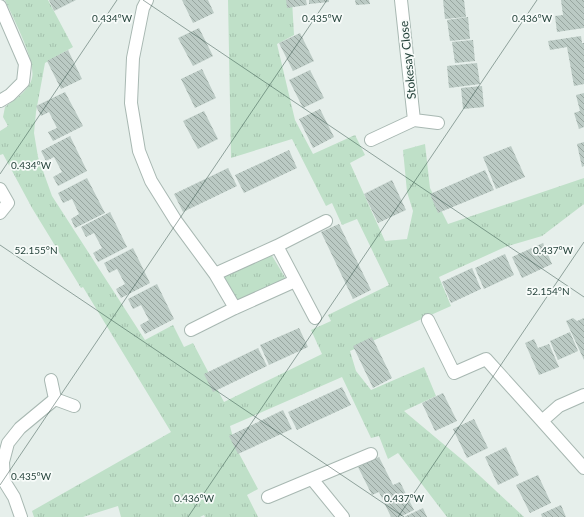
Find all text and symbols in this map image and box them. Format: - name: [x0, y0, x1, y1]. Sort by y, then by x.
- text: 0.434°W: [92, 12, 133, 24]
- text: 0.435°W: [302, 12, 343, 24]
- text: 0.436°W: [512, 12, 553, 24]
- street label: Stokesay Close: [396, 20, 419, 100]
- text: 0.434°W: [11, 159, 52, 171]
- text: 52.155°N: [14, 244, 58, 256]
- text: 0.437°W: [533, 244, 574, 256]
- text: 52.154°N: [526, 285, 570, 297]
- text: 0.435°W: [11, 470, 52, 482]
- text: 0.436°W: [174, 492, 215, 504]
- text: 0.437°W: [384, 492, 425, 504]

